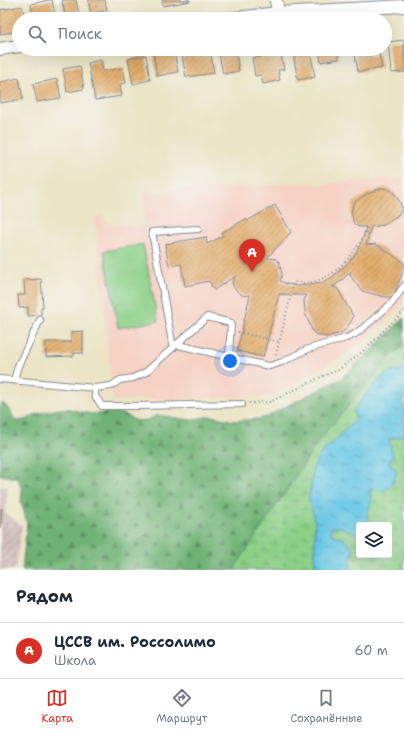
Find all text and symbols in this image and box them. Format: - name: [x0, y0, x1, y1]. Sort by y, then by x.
- search box: [12, 12, 392, 56]
- icon: search: [26, 23, 48, 45]
- text: Поиск: [58, 24, 102, 44]
- pin: A: [239, 239, 265, 272]
- your location: [220, 351, 240, 371]
- map controls: [356, 522, 392, 558]
- button: layers: [356, 522, 392, 558]
- text: Рядом: [16, 585, 73, 607]
- text: ЦССВ им. Россолимо: [54, 632, 216, 652]
- text: A: [24, 642, 34, 659]
- text: 60 m: [355, 642, 388, 659]
- text: Школа: [54, 652, 96, 669]
- tab: Карта: [42, 687, 73, 726]
- tab: Маршрут: [156, 687, 207, 726]
- tab: Сохранённые: [291, 687, 362, 726]

